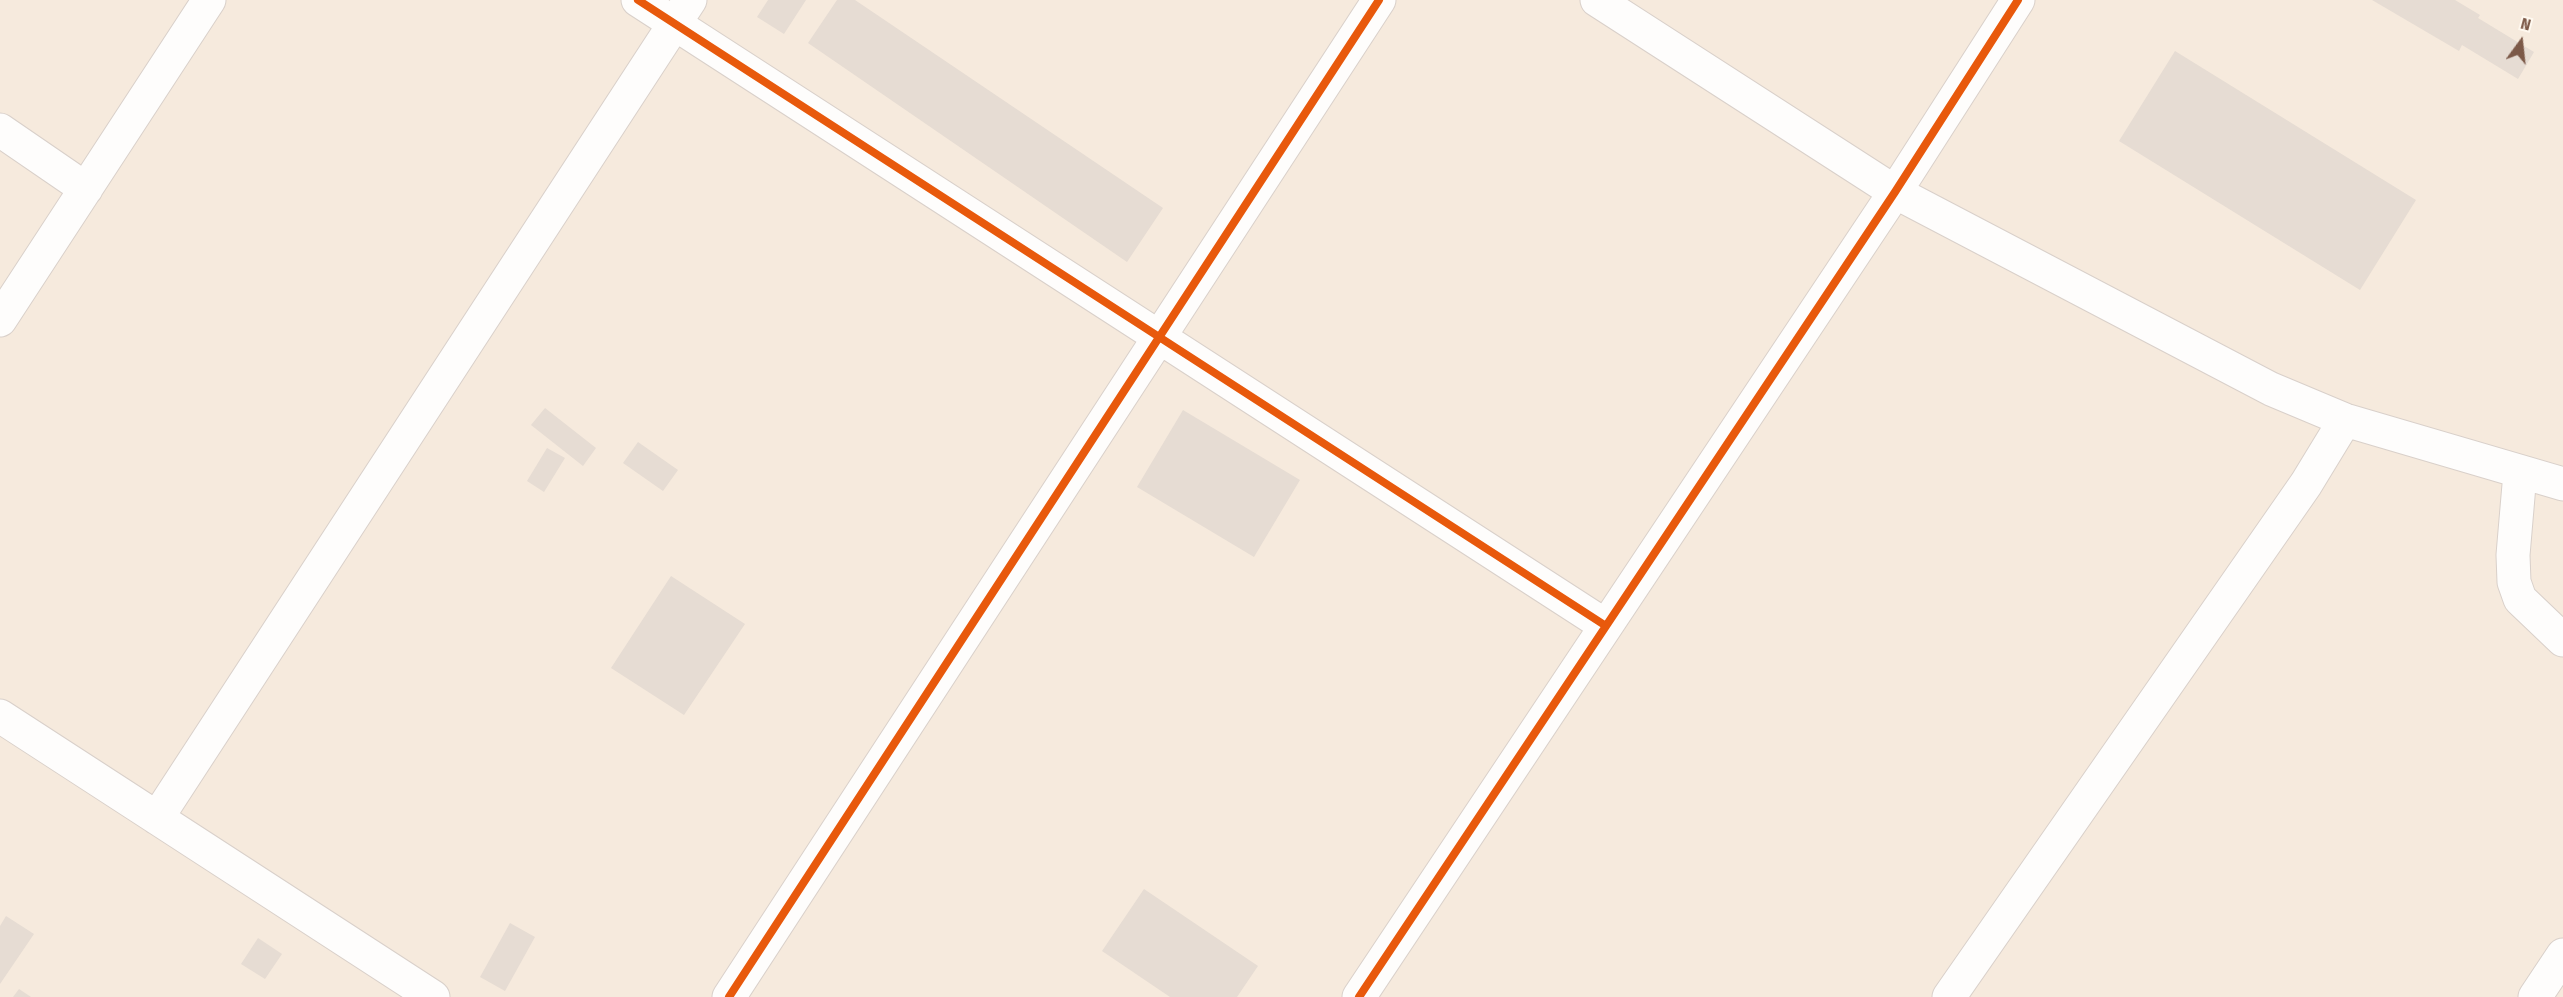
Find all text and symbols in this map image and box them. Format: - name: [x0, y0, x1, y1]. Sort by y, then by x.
- north arrow: [2491, 12, 2551, 72]
- text: N: [2519, 14, 2533, 35]

